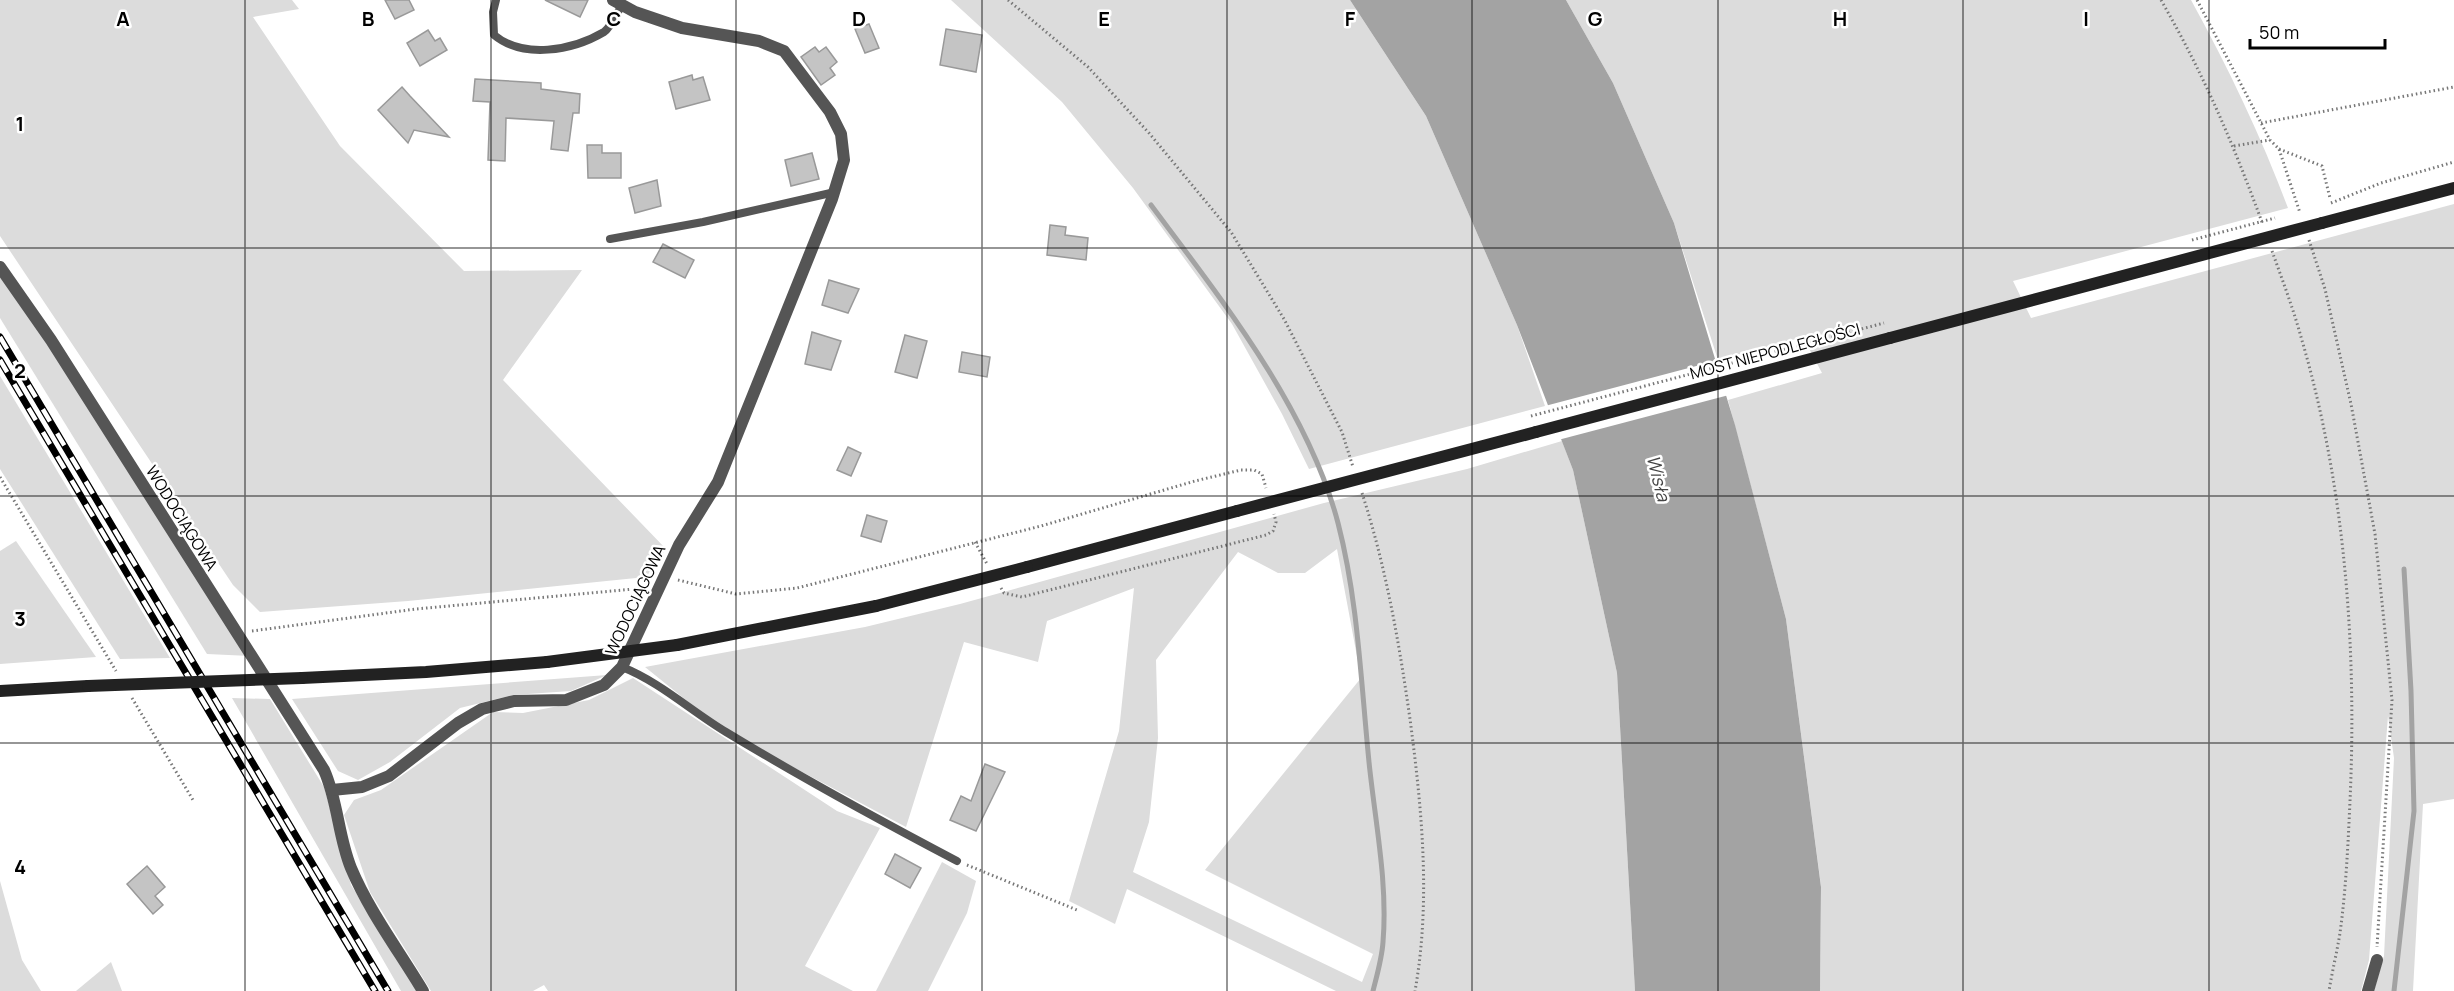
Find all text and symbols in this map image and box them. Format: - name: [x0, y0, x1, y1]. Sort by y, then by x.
- text: A: [116, 5, 130, 32]
- text: B: [362, 5, 375, 32]
- text: C: [607, 5, 621, 32]
- text: D: [852, 5, 866, 32]
- text: E: [1098, 5, 1110, 32]
- text: F: [1345, 5, 1356, 32]
- text: G: [1588, 5, 1603, 32]
- text: H: [1833, 5, 1847, 32]
- text: I: [2083, 5, 2089, 32]
- scale bar: [2250, 12, 2385, 50]
- text: 50 m: [2259, 20, 2299, 44]
- text: 1: [16, 110, 24, 137]
- street label: MOST NIEPODLEGŁOŚCI: [1687, 318, 1863, 384]
- text: 2: [14, 357, 26, 384]
- water label: Wisła: [1642, 453, 1677, 504]
- street label: WODOCIĄGOWA: [141, 461, 223, 575]
- street label: WODOCIĄGOWA: [600, 541, 670, 659]
- text: 3: [14, 605, 26, 632]
- text: 4: [14, 853, 26, 880]

